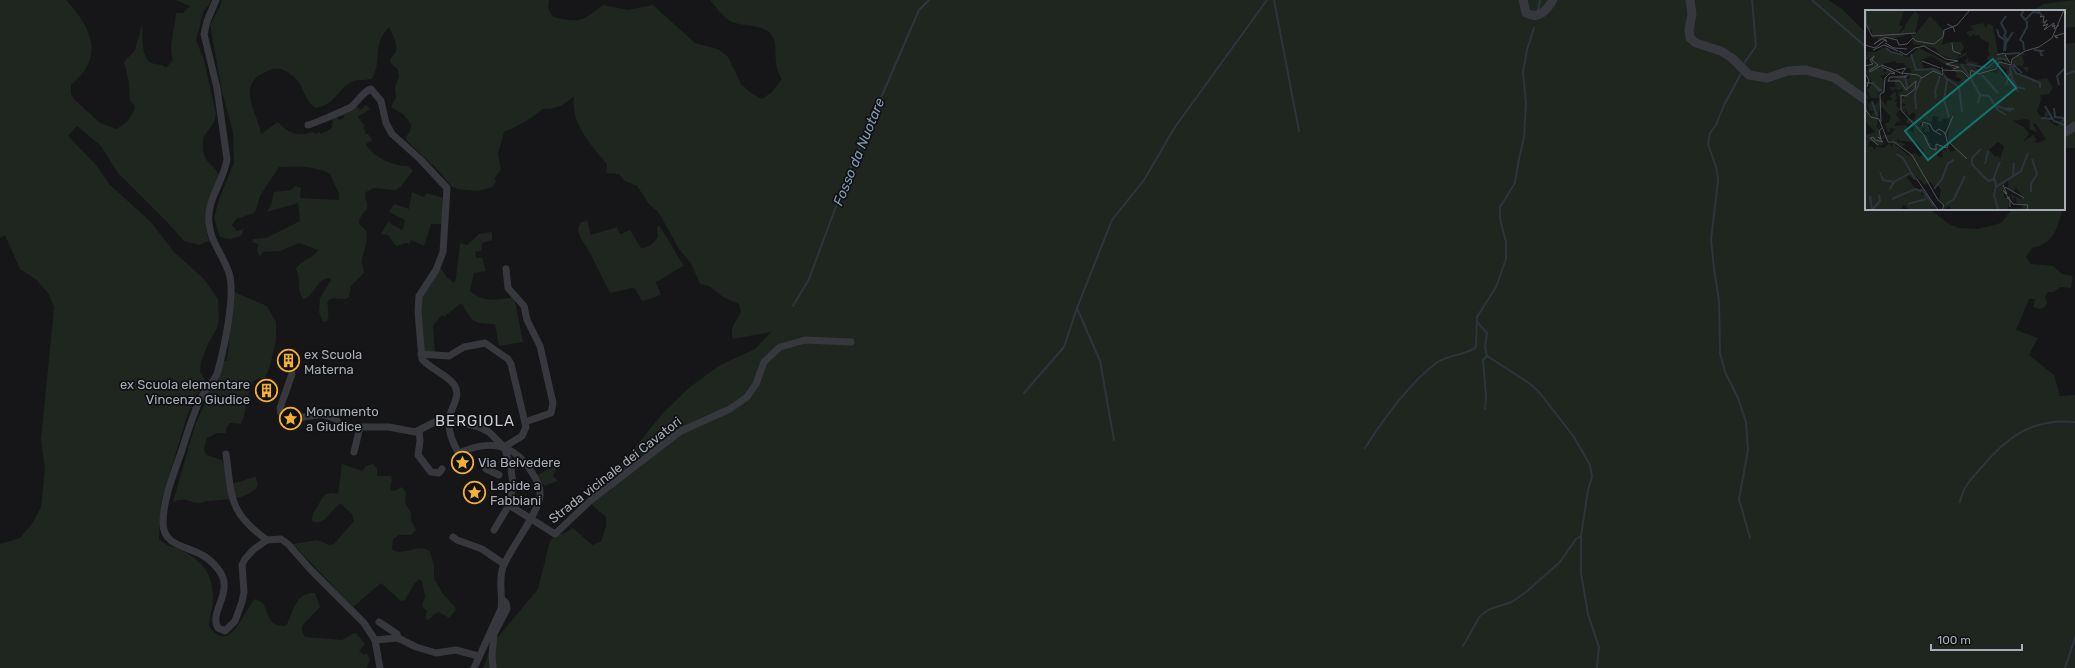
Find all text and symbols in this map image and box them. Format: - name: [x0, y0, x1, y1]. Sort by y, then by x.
- inset map: [1865, 10, 2065, 210]
- water label: Fosso da Nuotare: [830, 96, 888, 208]
- place label: ex Scuola Materna: [304, 347, 362, 377]
- building icon: ex Scuola Materna: [275, 348, 301, 374]
- place label: ex Scuola elementare Vincenzo Giudice: [120, 377, 250, 407]
- building icon: ex Scuola elementare Vincenzo Giudice: [253, 378, 279, 404]
- place label: Monumento a Giudice: [306, 404, 379, 434]
- place icon: Monumento a Giudice: [277, 405, 303, 431]
- district label: BERGIOLA: [435, 412, 515, 430]
- street label: Strada vicinale dei Cavatori: [546, 414, 684, 526]
- place icon: Via Belvedere: [450, 449, 476, 475]
- place label: Via Belvedere: [478, 455, 560, 470]
- place label: Lapide a Fabbiani: [490, 478, 541, 508]
- place icon: Lapide a Fabbiani: [461, 479, 487, 505]
- scale bar: [1931, 626, 2022, 652]
- text: 100 m: [1937, 633, 1971, 647]

